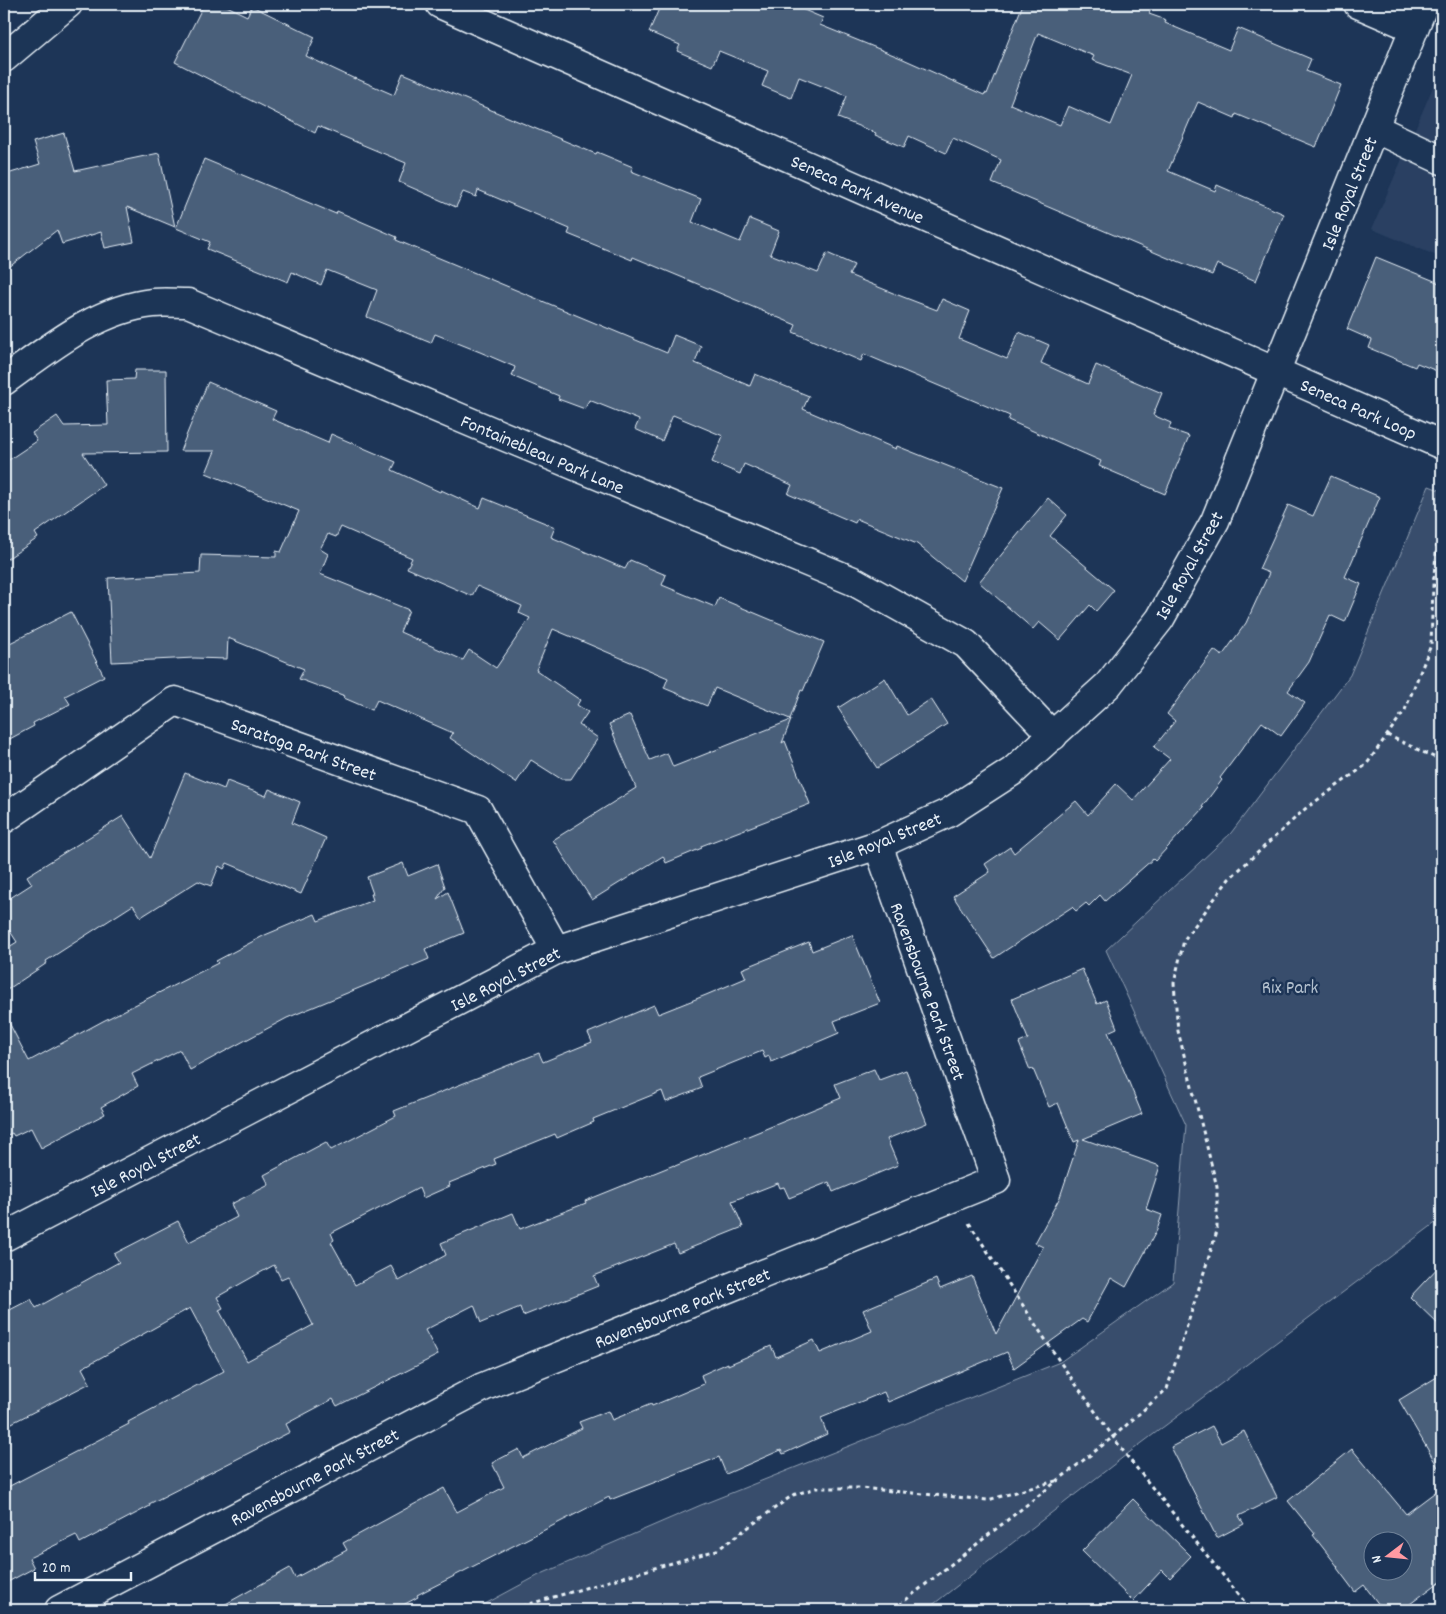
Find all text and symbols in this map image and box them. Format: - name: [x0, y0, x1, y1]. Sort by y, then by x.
- street label: Isle Royal Street: [1316, 133, 1386, 255]
- street label: Seneca Park Avenue: [786, 150, 928, 233]
- street label: Seneca Park Loop: [1295, 373, 1420, 449]
- street label: Fontainebleau Park Lane: [456, 410, 628, 503]
- street label: Isle Royal Street: [1150, 507, 1232, 626]
- street label: Saratoga Park Street: [226, 712, 379, 790]
- street label: Isle Royal Street: [824, 807, 946, 877]
- street label: Ravensbourne Park Street: [881, 899, 970, 1085]
- street label: Isle Royal Street: [447, 942, 566, 1020]
- park label: Rix Park: [1262, 976, 1318, 1003]
- street label: Isle Royal Street: [87, 1128, 206, 1206]
- street label: Ravensbourne Park Street: [591, 1263, 775, 1358]
- street label: Ravensbourne Park Street: [227, 1423, 405, 1535]
- north arrow: [1364, 1532, 1414, 1582]
- scale bar: [35, 1549, 131, 1581]
- text: N: [1367, 1553, 1388, 1565]
- text: 20 m: [42, 1558, 70, 1580]

